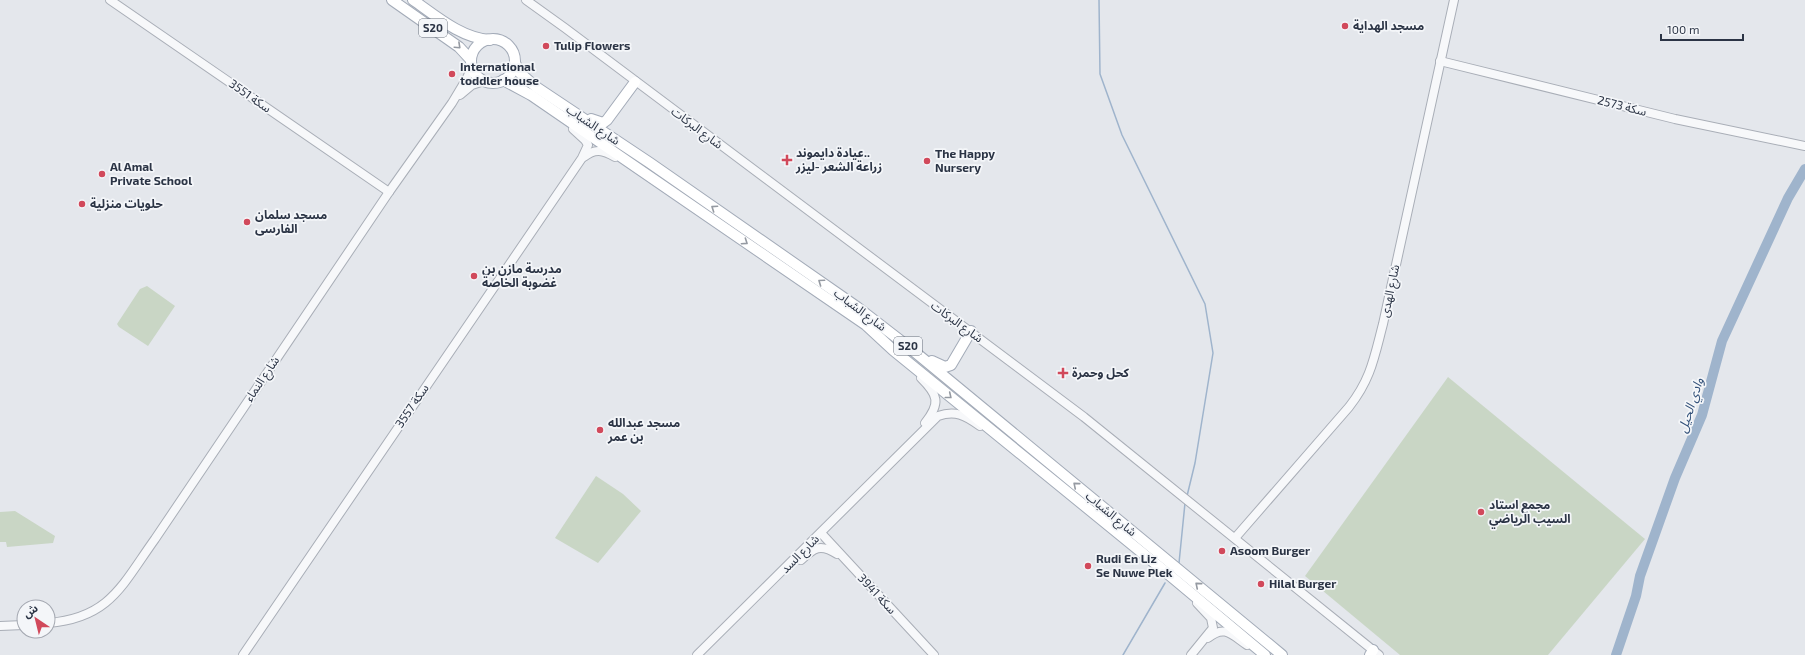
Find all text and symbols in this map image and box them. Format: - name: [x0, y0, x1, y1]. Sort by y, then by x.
- scale bar: [1661, 16, 1743, 42]
- place label: مسجد الهداية: [1353, 18, 1424, 33]
- road number: S20: [419, 19, 447, 37]
- marker: مسجد الهداية: [1340, 21, 1350, 31]
- text: 100 m: [1667, 22, 1699, 36]
- place label: Tulip Flowers: [554, 38, 630, 52]
- marker: Tulip Flowers: [541, 41, 551, 51]
- one-way arrow: [453, 42, 461, 49]
- place label: International toddler house: [460, 59, 539, 87]
- marker: International toddler house: [447, 69, 457, 79]
- street label: سكة 3551: [227, 76, 274, 115]
- street label: سكة 2573: [1596, 92, 1648, 118]
- street label: شارع الشباب: [562, 101, 623, 150]
- street label: شارع البركات: [667, 103, 726, 153]
- place label: عيادة دايموند.. زراعة الشعر -ليزر: [795, 145, 882, 174]
- place label: The Happy Nursery: [935, 146, 995, 175]
- marker: عيادة دايموند.. زراعة الشعر -ليزر: [781, 154, 793, 166]
- marker: The Happy Nursery: [922, 156, 932, 166]
- place label: Al Amal Private School: [110, 159, 192, 187]
- marker: Al Amal Private School: [97, 169, 107, 179]
- place label: حلويات منزلية: [90, 196, 163, 211]
- marker: حلويات منزلية: [77, 199, 87, 209]
- one-way arrow: [712, 206, 719, 213]
- place label: مسجد سلمان الفارسى: [255, 207, 327, 236]
- marker: مسجد سلمان الفارسى: [242, 217, 252, 227]
- one-way arrow: [741, 237, 748, 245]
- place label: مدرسة مازن بن غضوبة الخاصة: [482, 261, 562, 290]
- street label: شارع الهدى: [1377, 263, 1404, 319]
- marker: مدرسة مازن بن غضوبة الخاصة: [469, 271, 479, 281]
- one-way arrow: [819, 280, 826, 287]
- street label: شارع الشباب: [830, 285, 889, 336]
- street label: شارع البركات: [927, 298, 986, 347]
- road number: S20: [894, 337, 922, 355]
- street label: شارع النماء: [241, 353, 284, 405]
- place label: كحل وحمرة: [1072, 365, 1130, 380]
- marker: كحل وحمرة: [1057, 367, 1069, 379]
- water label: وادي الحيل: [1674, 375, 1709, 436]
- street label: سكة 3557: [391, 381, 431, 430]
- one-way arrow: [944, 392, 952, 399]
- place label: مسجد عبدالله بن عمر: [607, 415, 680, 444]
- marker: مسجد عبدالله بن عمر: [595, 425, 605, 435]
- one-way arrow: [1073, 482, 1081, 489]
- street label: شارع الشباب: [1082, 488, 1140, 541]
- place label: مجمع استاد السيب الرياضي: [1489, 497, 1571, 529]
- marker: مجمع استاد السيب الرياضي: [1476, 507, 1486, 517]
- street label: شارع السد: [777, 531, 824, 578]
- place label: Asoom Burger: [1230, 543, 1310, 557]
- marker: Asoom Burger: [1217, 546, 1227, 556]
- place label: Rudi En Liz Se Nuwe Plek: [1096, 551, 1173, 579]
- marker: Rudi En Liz Se Nuwe Plek: [1083, 561, 1093, 571]
- street label: سكة 3941: [856, 570, 900, 616]
- place label: Hilal Burger: [1269, 576, 1336, 590]
- marker: Hilal Burger: [1256, 579, 1266, 589]
- one-way arrow: [1195, 583, 1203, 590]
- north arrow: [16, 599, 56, 639]
- text: ش: [20, 601, 40, 621]

